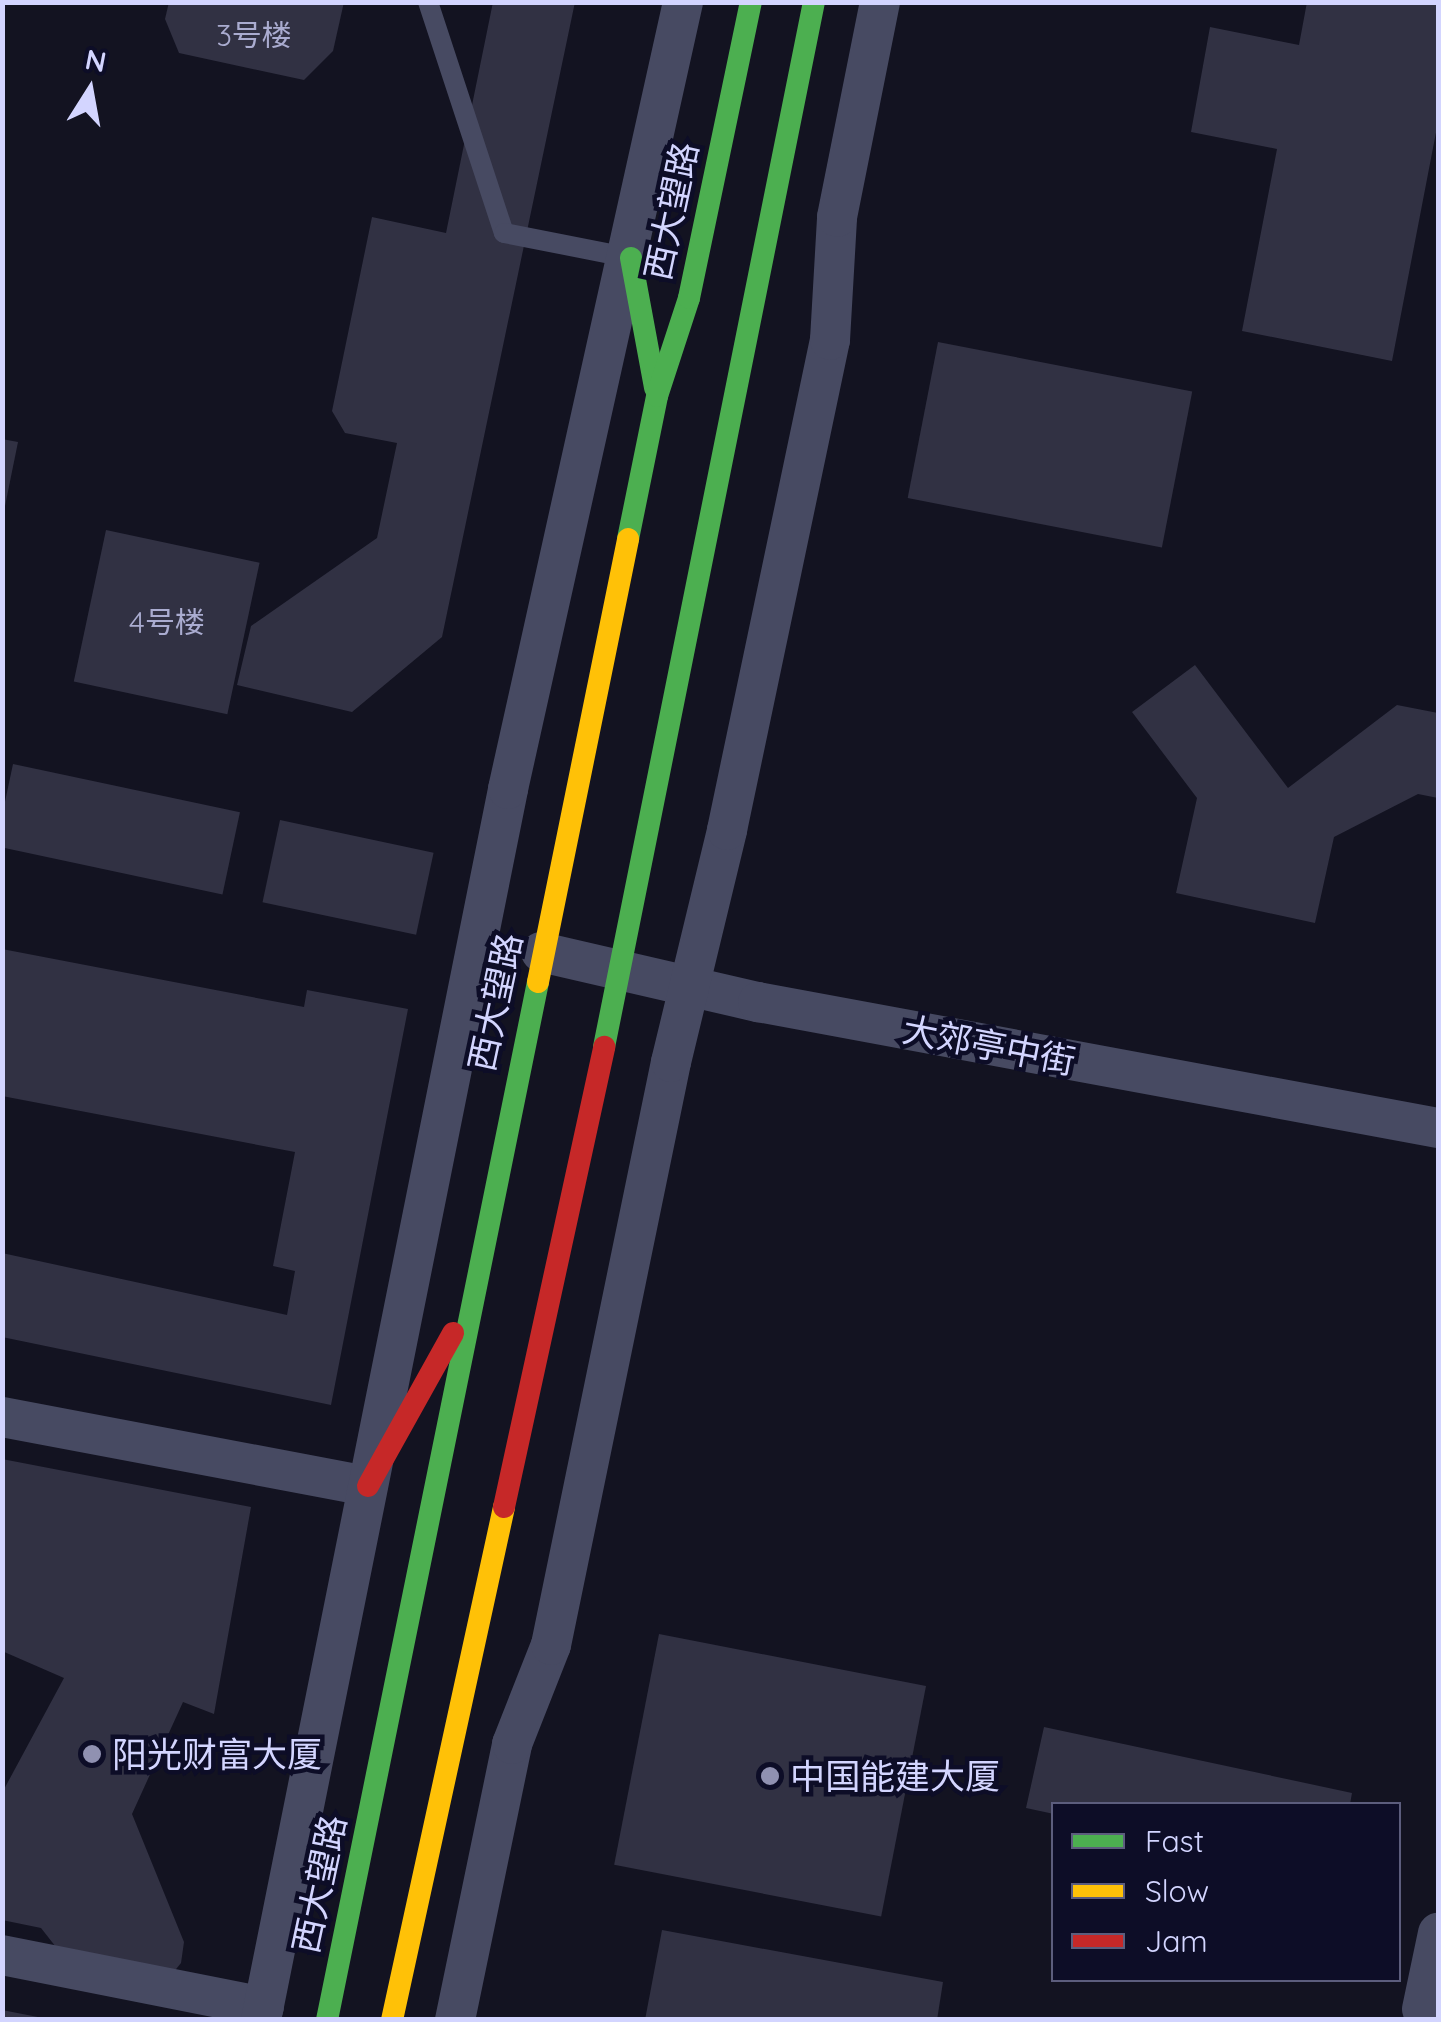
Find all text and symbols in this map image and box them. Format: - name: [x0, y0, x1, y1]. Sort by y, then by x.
- house number: 3号楼: [216, 17, 292, 53]
- north arrow: [40, 40, 140, 140]
- text: N: [82, 41, 109, 79]
- street label: 西大望路: [636, 138, 706, 284]
- house number: 4号楼: [129, 604, 205, 640]
- street label: 西大望路: [460, 929, 530, 1075]
- street label: 大郊亭中街: [899, 1008, 1079, 1082]
- place label: 阳光财富大厦: [112, 1733, 322, 1775]
- marker: 阳光财富大厦: [81, 1743, 103, 1765]
- place label: 中国能建大厦: [790, 1755, 1000, 1797]
- marker: 中国能建大厦: [759, 1765, 781, 1787]
- legend: [1051, 1802, 1401, 1982]
- street label: 西大望路: [284, 1811, 354, 1957]
- text: Fast: [1145, 1822, 1204, 1860]
- text: Slow: [1145, 1872, 1209, 1910]
- text: Jam: [1145, 1922, 1208, 1960]

